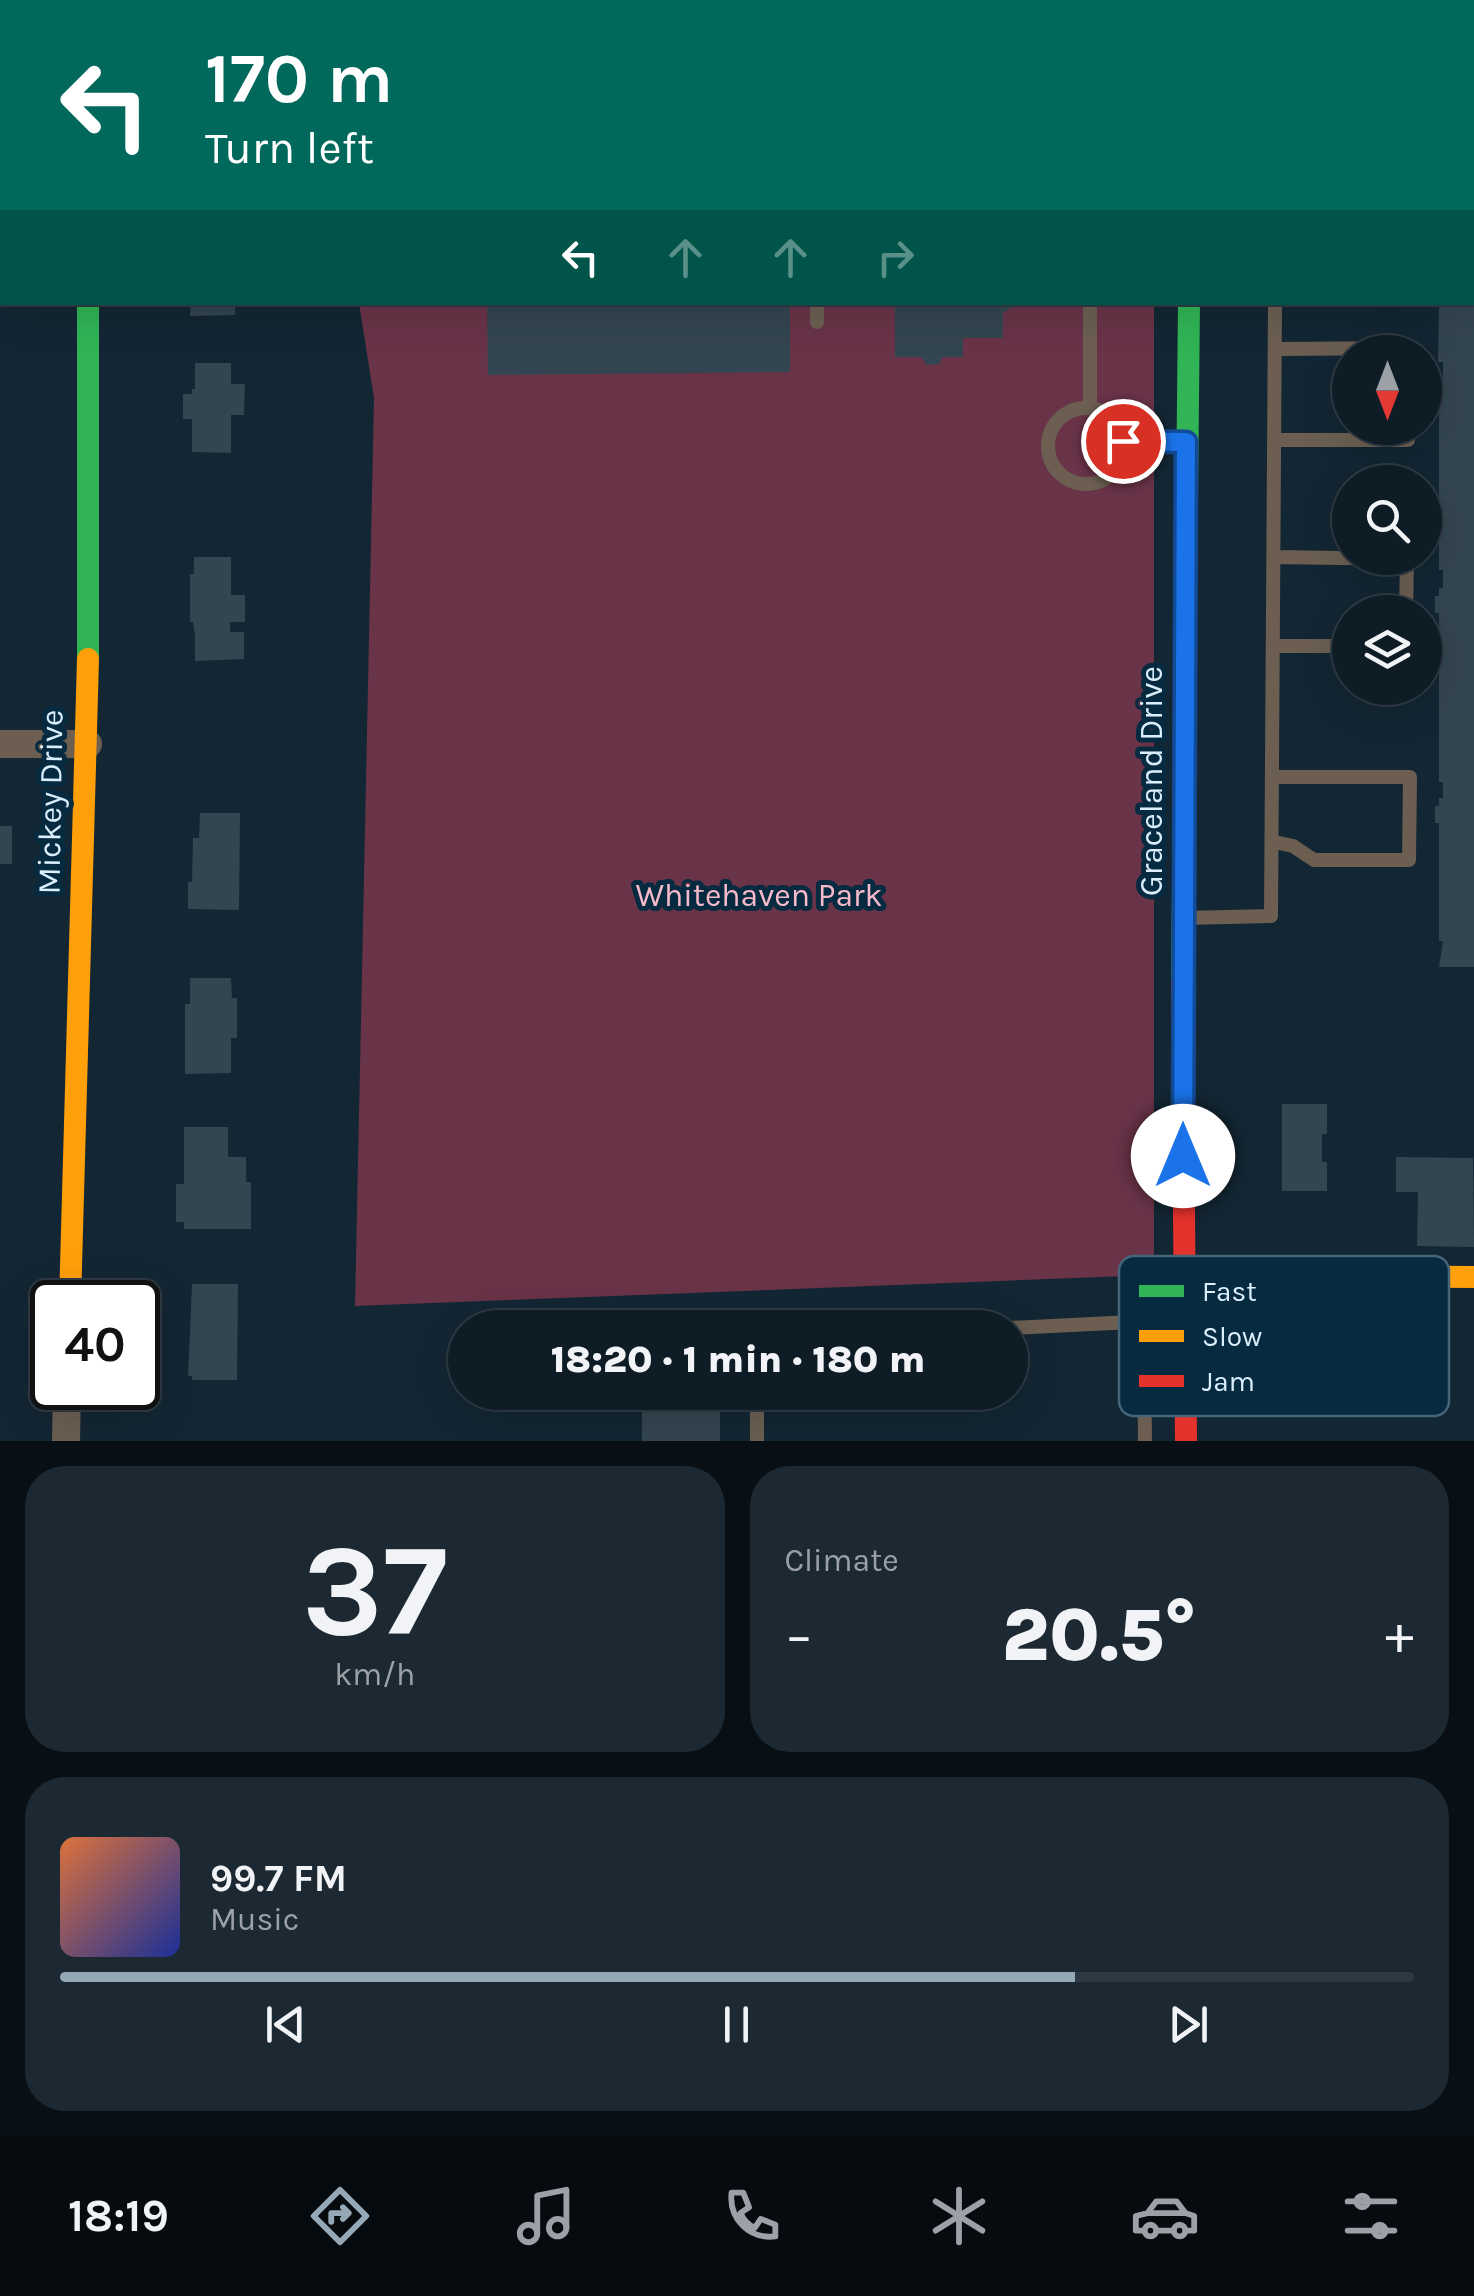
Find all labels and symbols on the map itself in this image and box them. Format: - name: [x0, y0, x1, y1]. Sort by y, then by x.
- north arrow: [1332, 335, 1442, 445]
- pin: [1081, 399, 1166, 484]
- street label: Graceland Drive: [1133, 666, 1170, 896]
- street label: Mickey Drive: [30, 709, 71, 895]
- park label: Whitehaven Park: [635, 877, 883, 914]
- position arrow: [1131, 1104, 1235, 1208]
- legend: [1119, 1256, 1449, 1416]
- text: Fast: [1202, 1275, 1257, 1308]
- speed limit sign: 40: [30, 1280, 160, 1410]
- text: Slow: [1202, 1320, 1262, 1353]
- text: Jam: [1202, 1365, 1255, 1398]

